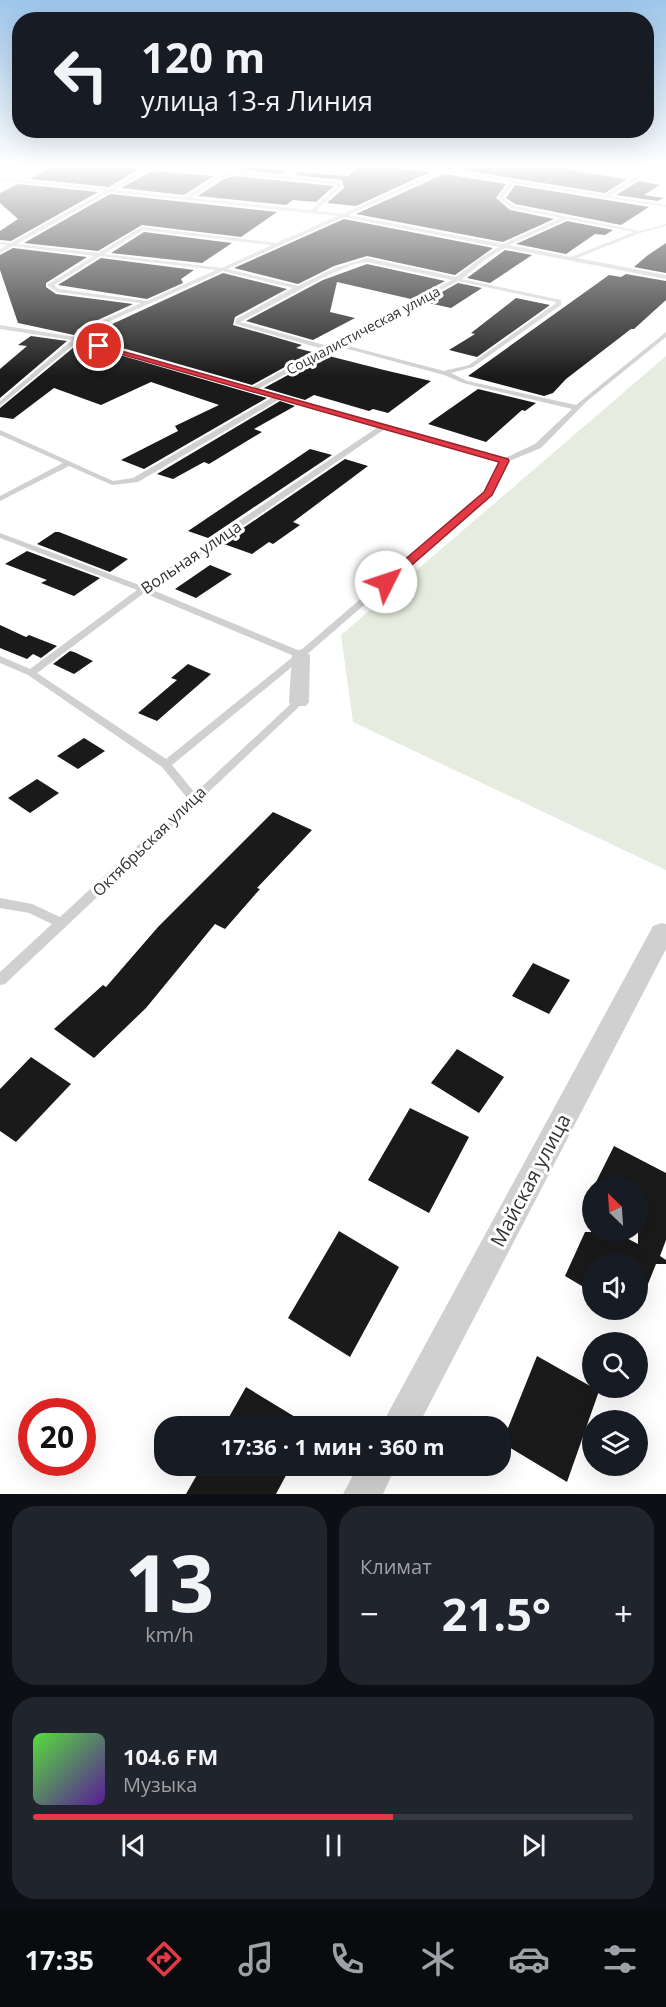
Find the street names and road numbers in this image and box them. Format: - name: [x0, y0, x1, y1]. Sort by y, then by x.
- street label: Социалистическая улица: [283, 281, 443, 379]
- street label: Вольная улица: [136, 515, 246, 599]
- street label: Октябрьская улица: [87, 781, 211, 901]
- street label: Майская улица: [484, 1109, 576, 1251]

